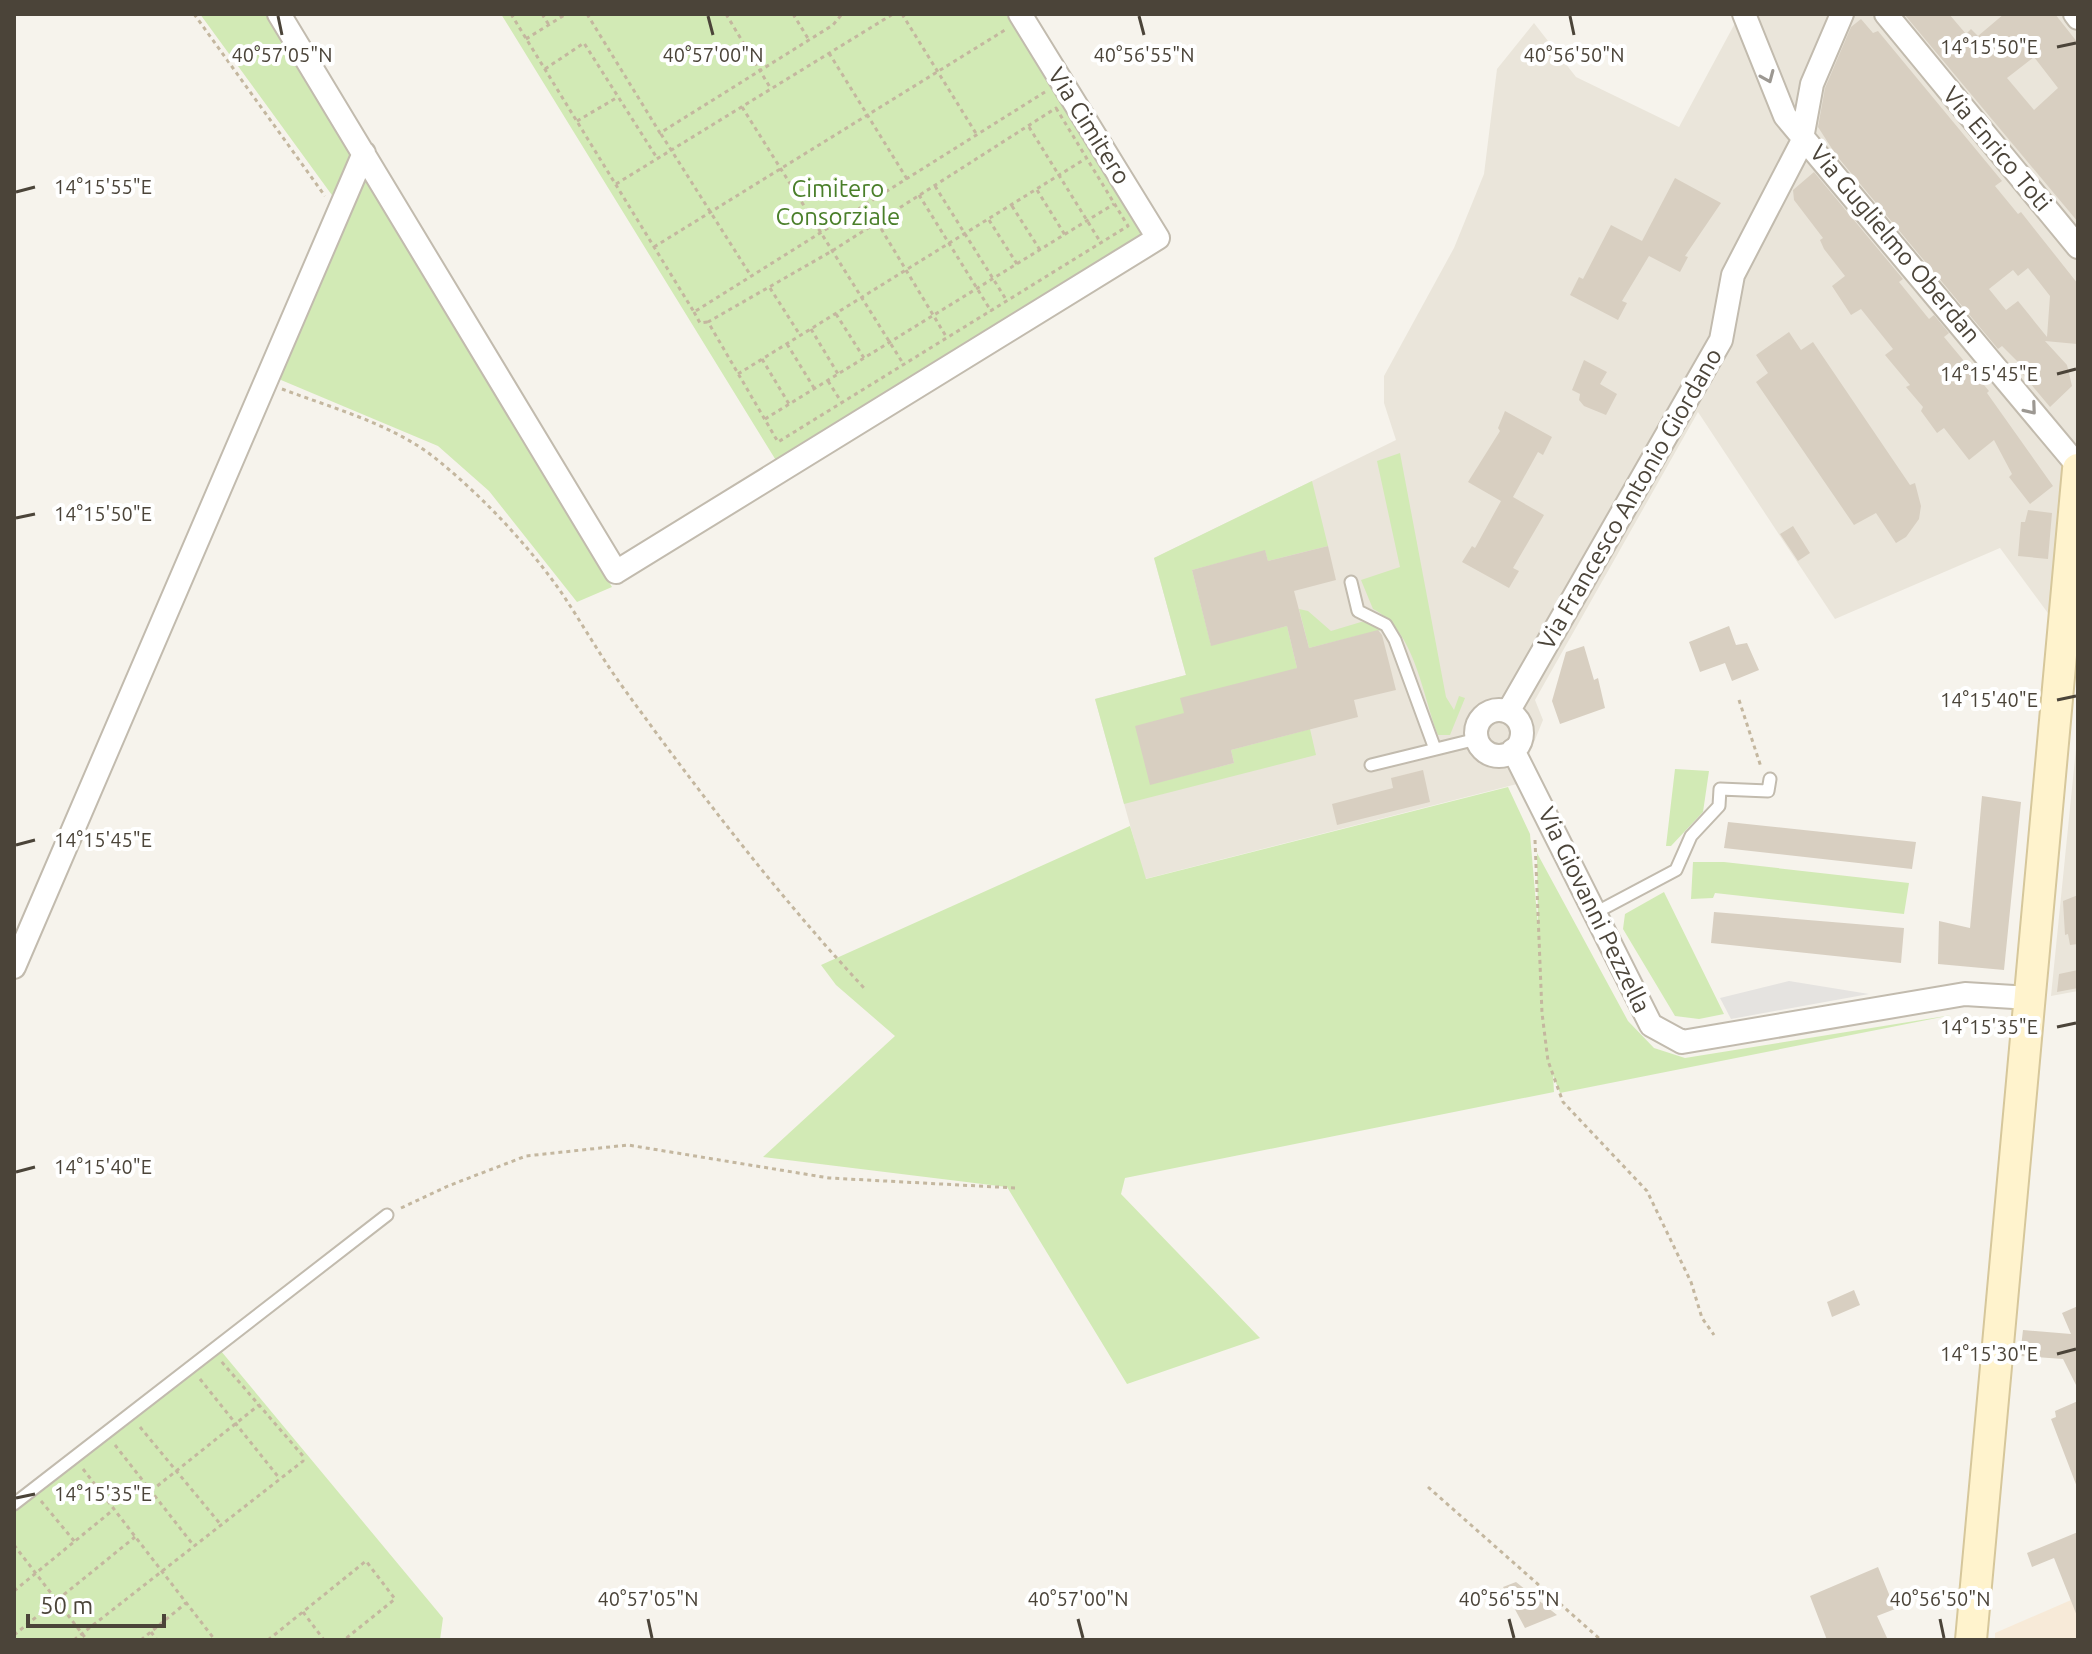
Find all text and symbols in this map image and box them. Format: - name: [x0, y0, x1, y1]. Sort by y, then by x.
- text: 14°15'50"E: [1940, 35, 2038, 58]
- text: 40°57'05"N: [231, 43, 333, 66]
- text: 40°57'00"N: [662, 43, 764, 66]
- text: 40°56'55"N: [1093, 43, 1195, 66]
- text: 40°56'50"N: [1523, 43, 1625, 66]
- street label: Via Cimitero: [1043, 62, 1136, 189]
- one-way arrow: [1758, 69, 1774, 83]
- street label: Via Enrico Toti: [1938, 81, 2057, 216]
- street label: Via Guglielmo Oberdan: [1805, 139, 1986, 348]
- text: 14°15'55"E: [54, 175, 152, 198]
- park label: Cimitero Consorziale: [776, 175, 900, 230]
- street label: Via Francesco Antonio Giordano: [1532, 343, 1727, 654]
- text: 14°15'45"E: [1940, 362, 2038, 385]
- one-way arrow: [2021, 400, 2036, 414]
- text: 14°15'50"E: [54, 502, 152, 525]
- text: 14°15'40"E: [1940, 688, 2038, 711]
- street label: Via Giovanni Pezzella: [1533, 803, 1656, 1017]
- text: 14°15'45"E: [54, 828, 152, 851]
- text: 14°15'35"E: [1940, 1015, 2038, 1038]
- text: 14°15'40"E: [54, 1155, 152, 1178]
- text: 14°15'30"E: [1940, 1342, 2038, 1365]
- text: 14°15'35"E: [54, 1482, 152, 1505]
- scale bar: [28, 1578, 164, 1628]
- text: 40°57'05"N: [597, 1587, 699, 1610]
- text: 40°57'00"N: [1027, 1587, 1129, 1610]
- text: 40°56'55"N: [1458, 1587, 1560, 1610]
- text: 40°56'50"N: [1889, 1587, 1991, 1610]
- text: 50 m: [40, 1592, 93, 1619]

